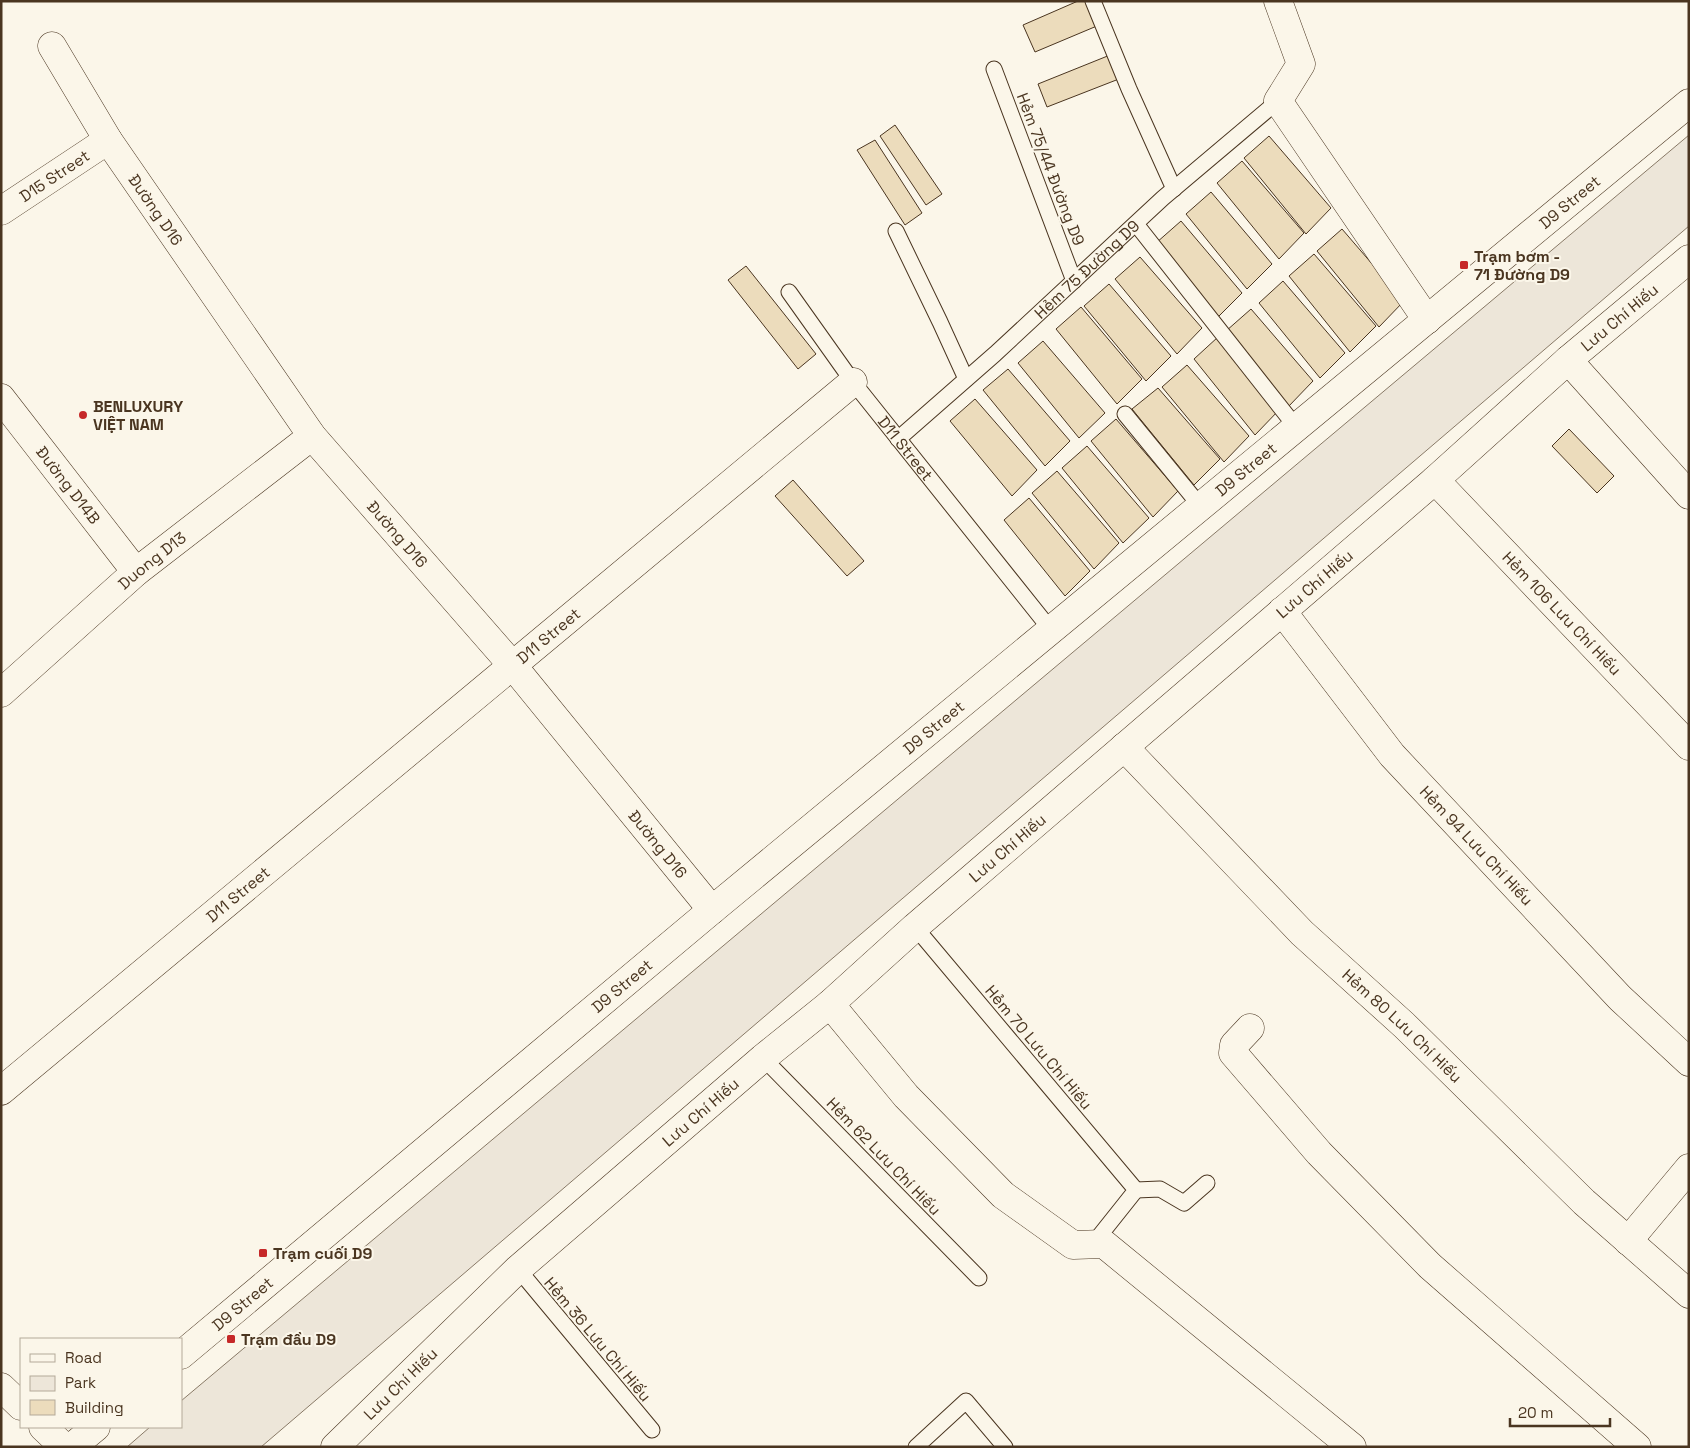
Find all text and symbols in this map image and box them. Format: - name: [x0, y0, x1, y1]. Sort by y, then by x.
- street label: Hẻm 75/44 Đường D9: [1012, 90, 1089, 249]
- street label: D15 Street: [15, 145, 94, 207]
- street label: Đường D16: [124, 170, 188, 250]
- street label: D9 Street: [1535, 171, 1605, 234]
- street label: Hẻm 75 Đường D9: [1030, 215, 1144, 323]
- place label: Trạm bơm - 71 Đường D9: [1474, 246, 1570, 285]
- marker: Trạm bơm - 71 Đường D9: [1458, 259, 1470, 271]
- street label: Lưu Chí Hiếu: [1576, 279, 1663, 356]
- place label: BENLUXURY VIỆT NAM: [93, 396, 183, 435]
- marker: BENLUXURY VIỆT NAM: [77, 409, 89, 421]
- street label: D11 Street: [873, 412, 938, 485]
- street label: D9 Street: [1211, 438, 1281, 501]
- street label: Đường D14B: [31, 442, 105, 528]
- street label: Đường D16: [362, 496, 432, 572]
- street label: Duong D13: [114, 527, 191, 594]
- street label: Lưu Chí Hiếu: [1272, 545, 1358, 623]
- street label: Hẻm 106 Lưu Chí Hiếu: [1498, 547, 1626, 680]
- street label: D11 Street: [512, 603, 585, 669]
- street label: D9 Street: [899, 696, 969, 759]
- street label: Hẻm 94 Lưu Chí Hiếu: [1415, 781, 1538, 910]
- street label: Đường D16: [624, 806, 692, 883]
- street label: Lưu Chí Hiếu: [965, 809, 1050, 887]
- street label: D11 Street: [202, 862, 274, 927]
- street label: D9 Street: [587, 954, 657, 1018]
- street label: Hẻm 80 Lưu Chí Hiếu: [1338, 964, 1467, 1087]
- street label: Hẻm 70 Lưu Chí Hiếu: [980, 981, 1097, 1114]
- street label: Lưu Chí Hiếu: [658, 1073, 744, 1151]
- street label: Hẻm 62 Lưu Chí Hiếu: [822, 1093, 945, 1220]
- place label: Trạm cuối D9: [273, 1243, 372, 1264]
- marker: Trạm cuối D9: [257, 1247, 269, 1259]
- street label: D9 Street: [208, 1272, 278, 1336]
- street label: Hẻm 36 Lưu Chí Hiếu: [539, 1273, 656, 1406]
- place label: Trạm đầu D9: [241, 1329, 336, 1350]
- marker: Trạm đầu D9: [225, 1333, 237, 1345]
- legend: [20, 1338, 182, 1428]
- street label: Lưu Chí Hiếu: [359, 1343, 442, 1425]
- text: Road: [65, 1348, 102, 1367]
- text: Park: [65, 1373, 96, 1392]
- scale bar: [1510, 1396, 1610, 1428]
- text: Building: [65, 1398, 124, 1417]
- text: 20 m: [1518, 1403, 1553, 1422]

